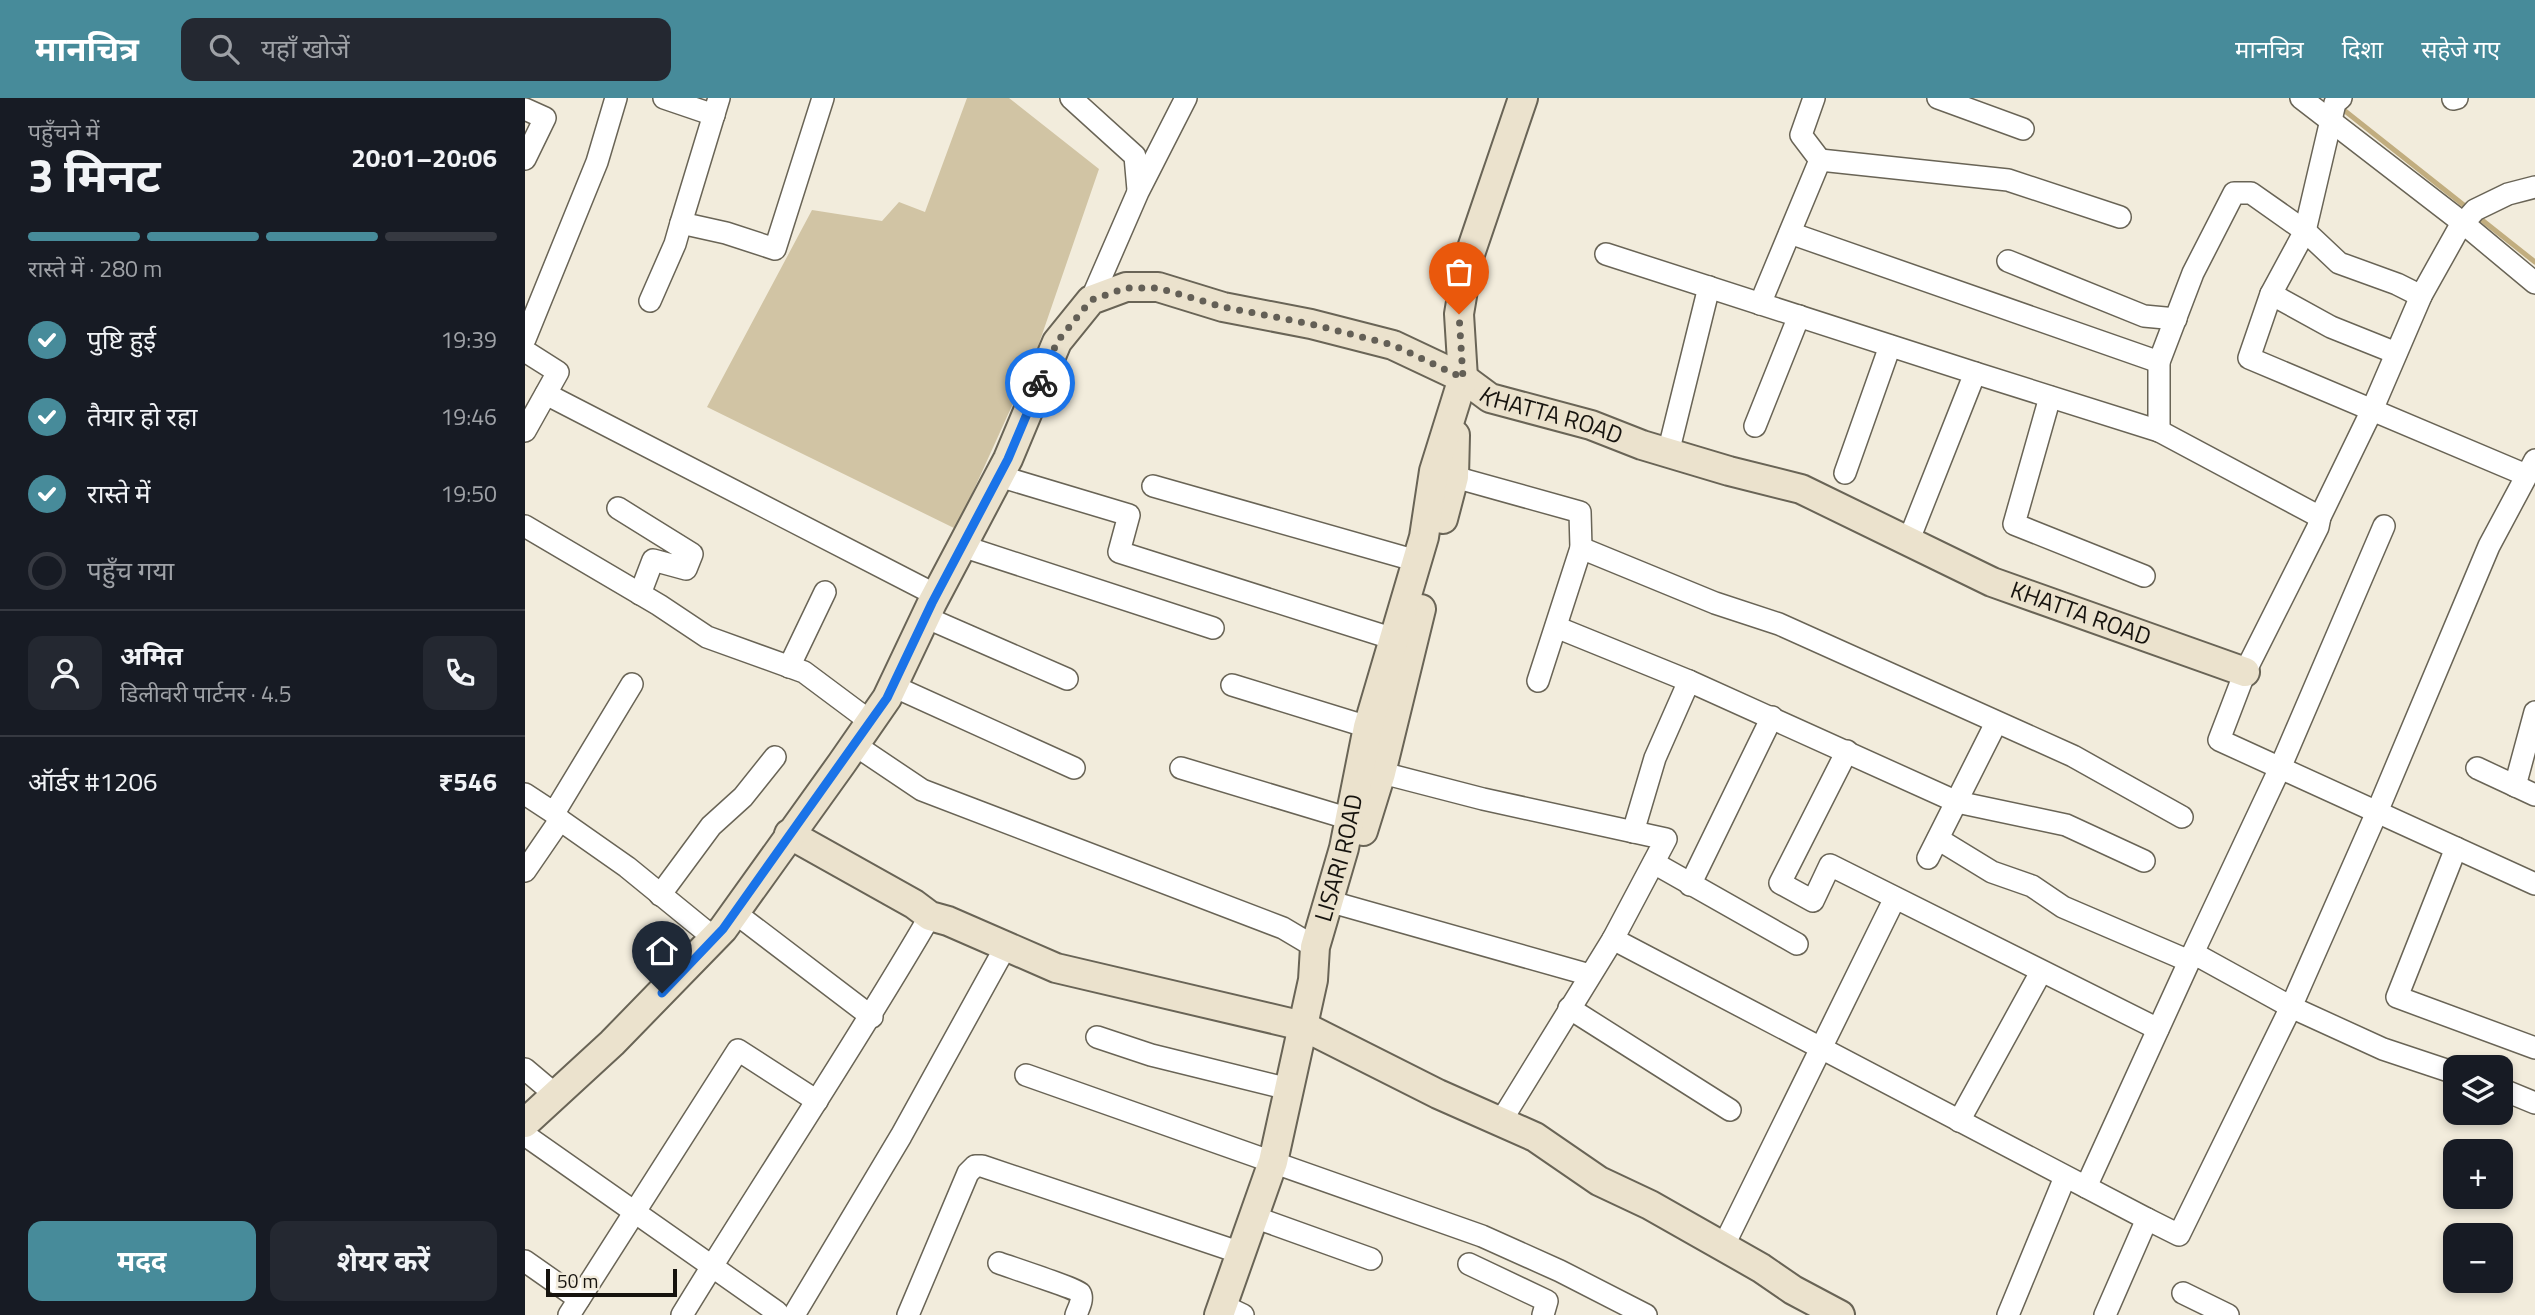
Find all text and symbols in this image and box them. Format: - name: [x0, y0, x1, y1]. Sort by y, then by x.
- search box: [181, 18, 671, 81]
- text: मानचित्र: [35, 24, 139, 74]
- text: यहाँ खोजें: [261, 29, 350, 68]
- icon: search: [205, 30, 243, 68]
- text: मानचित्र: [2235, 31, 2304, 67]
- text: दिशा: [2342, 31, 2383, 67]
- text: सहेजे गए: [2421, 31, 2500, 67]
- text: पहुँचने में: [28, 114, 99, 149]
- text: 20:01–20:06: [351, 138, 497, 177]
- text: 3 मिनट: [28, 140, 160, 210]
- pin: [1429, 242, 1489, 314]
- text: रास्ते में · 280 m: [28, 251, 162, 286]
- icon: bag: [1440, 253, 1478, 291]
- text: पुष्टि हुई: [87, 320, 156, 359]
- icon: check: [28, 321, 66, 359]
- text: 19:39: [440, 322, 497, 357]
- courier: [1005, 348, 1075, 418]
- icon: bike: [1021, 364, 1059, 402]
- street label: KHATTA ROAD: [1472, 377, 1629, 453]
- text: तैयार हो रहा: [87, 397, 197, 436]
- icon: check: [28, 398, 66, 436]
- text: 19:46: [440, 399, 497, 434]
- text: रास्ते में: [87, 474, 151, 513]
- icon: check: [28, 475, 66, 513]
- text: 19:50: [440, 476, 497, 511]
- text: पहुँच गया: [87, 551, 174, 590]
- street label: KHATTA ROAD: [2006, 571, 2156, 654]
- button: person: [28, 636, 102, 710]
- text: अमित: [120, 636, 183, 675]
- button: phone: [423, 636, 497, 710]
- text: डिलीवरी पार्टनर · 4.5: [120, 676, 292, 711]
- text: ऑर्डर #1206: [28, 762, 158, 801]
- text: ₹546: [438, 762, 497, 801]
- street label: LISARI ROAD: [1304, 791, 1371, 926]
- pin: [632, 921, 692, 993]
- icon: home: [643, 932, 681, 970]
- map controls: [2443, 1055, 2513, 1293]
- button: layers: [2443, 1055, 2513, 1125]
- button: +: [2443, 1139, 2513, 1209]
- button: मदद: [28, 1221, 256, 1301]
- button: शेयर करें: [270, 1221, 497, 1301]
- button: −: [2443, 1223, 2513, 1293]
- scale bar: [546, 1266, 677, 1298]
- text: 50 m: [557, 1266, 598, 1295]

